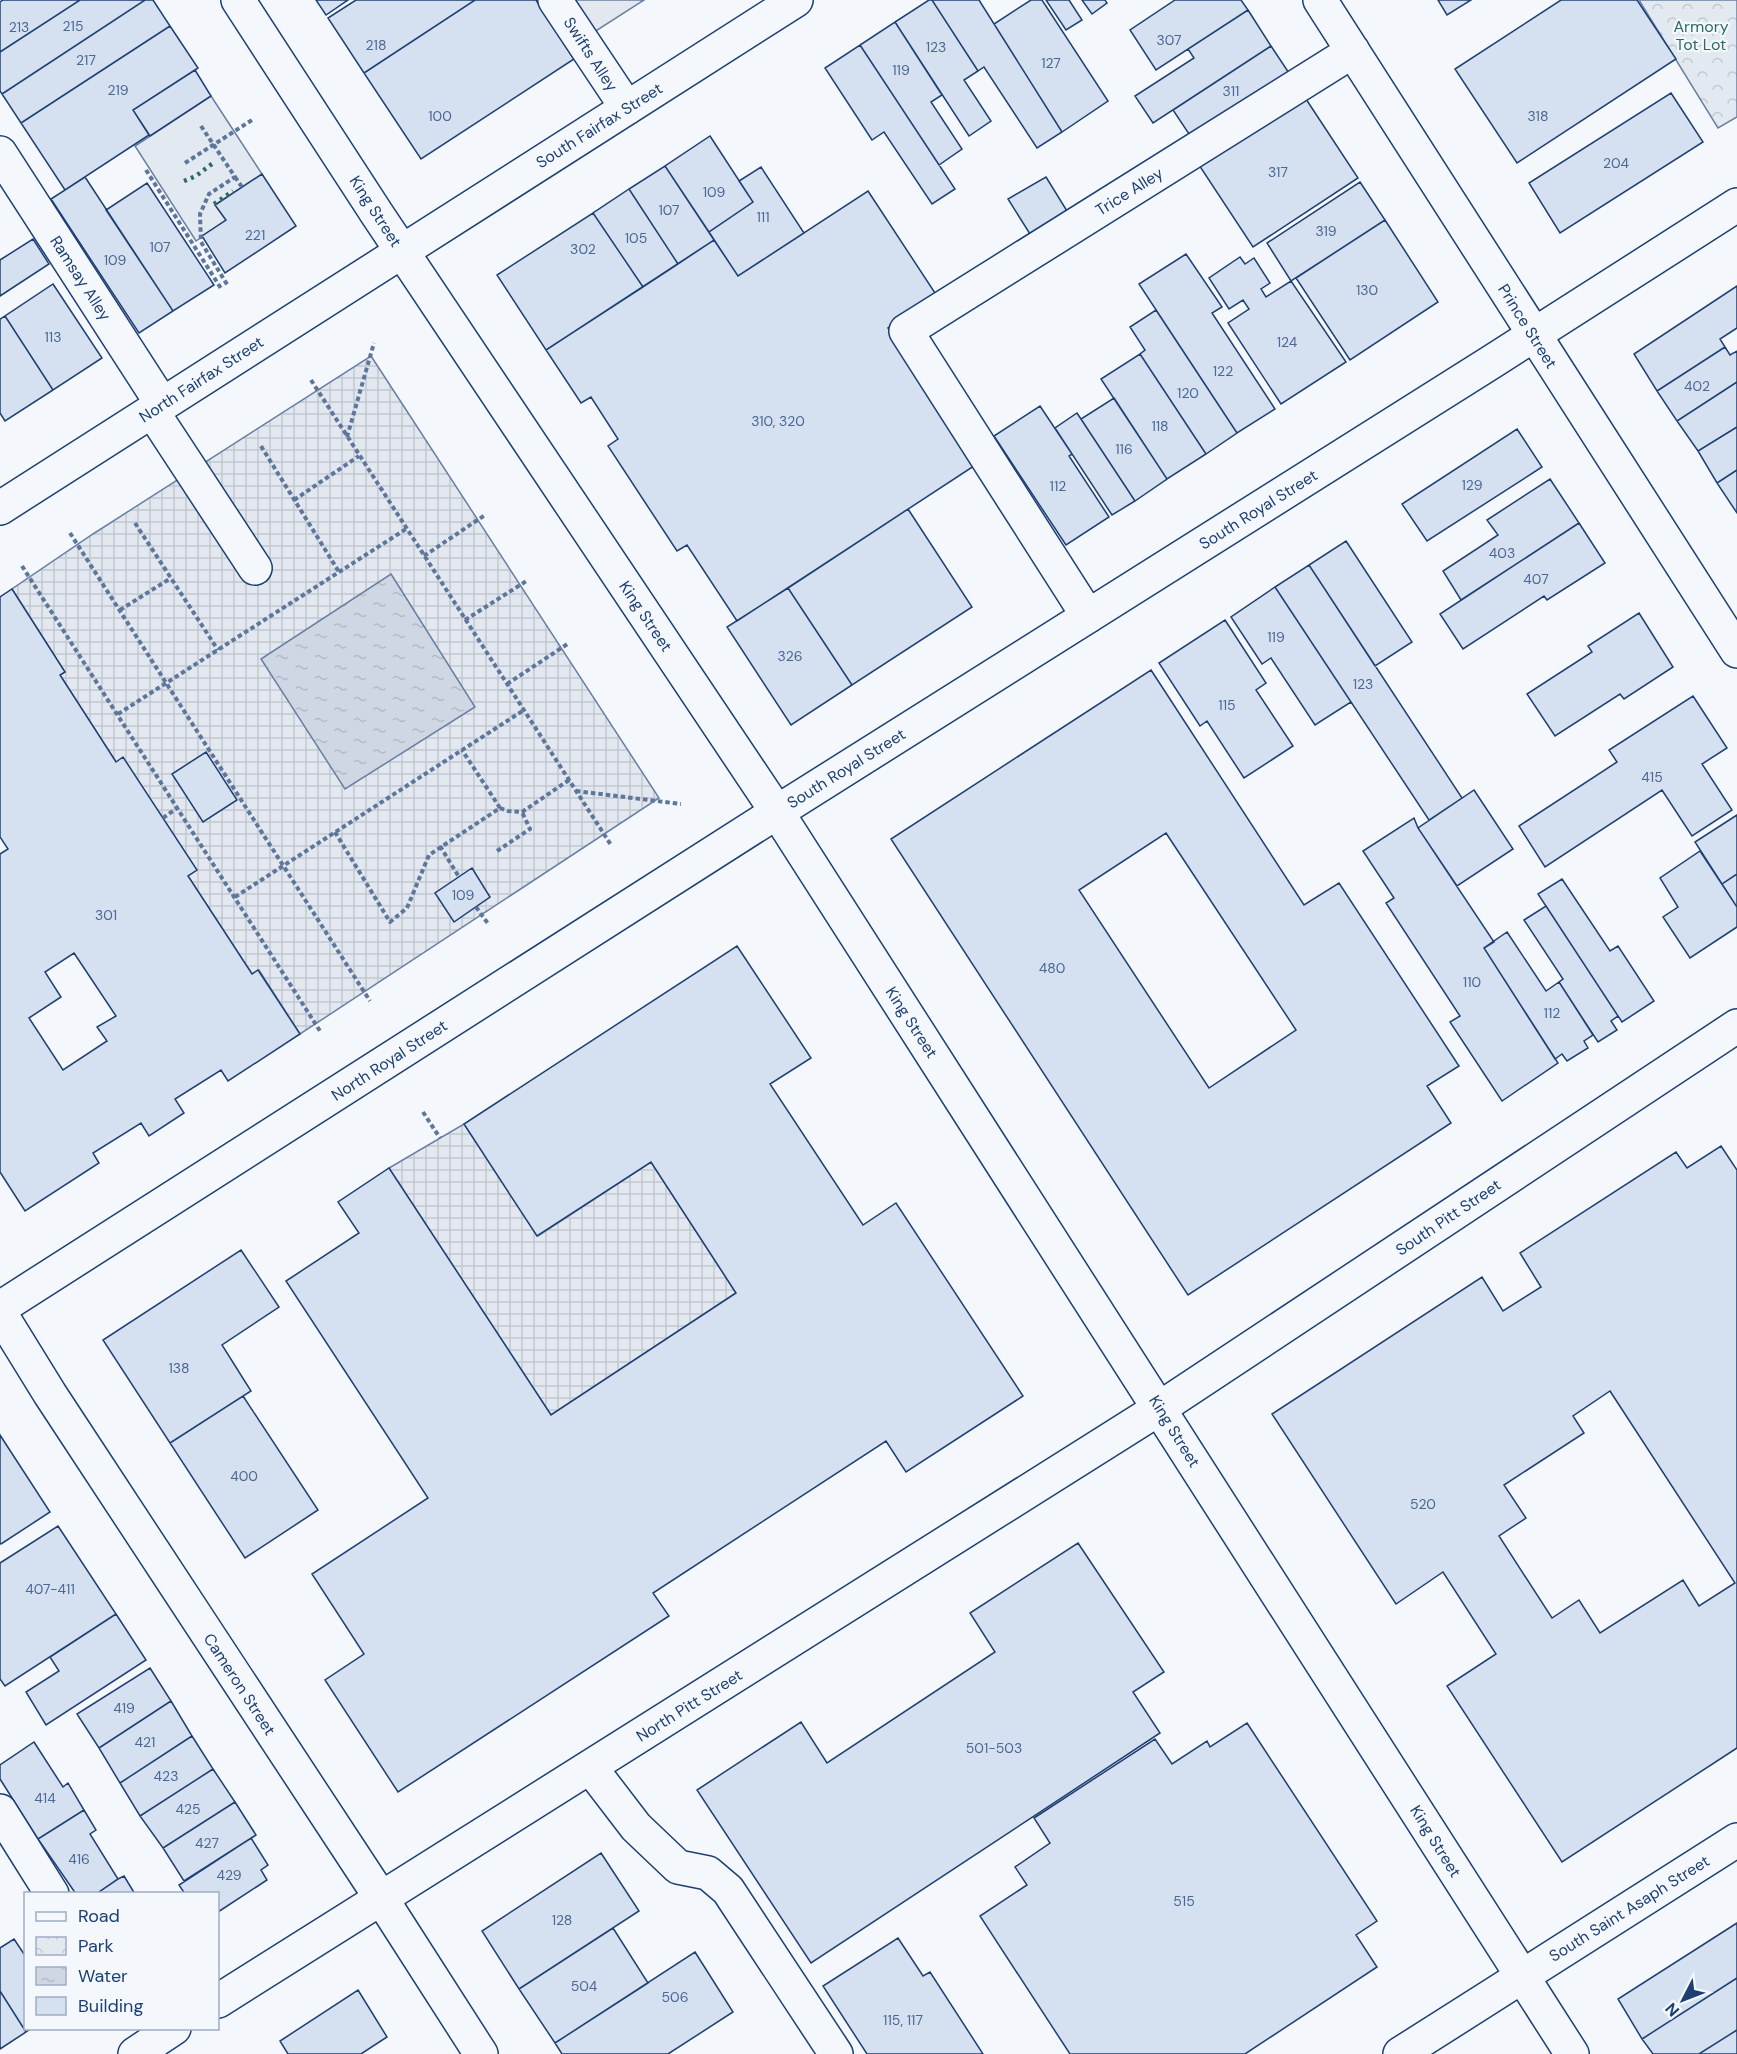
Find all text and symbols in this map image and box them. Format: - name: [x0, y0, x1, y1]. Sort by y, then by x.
- street label: Swifts Alley: [559, 13, 623, 96]
- park label: Armory Tot Lot: [1673, 16, 1729, 55]
- house number: 215: [63, 17, 83, 35]
- house number: 213: [9, 18, 29, 36]
- house number: 307: [1156, 31, 1182, 49]
- house number: 218: [366, 36, 386, 54]
- house number: 123: [926, 38, 946, 56]
- house number: 217: [76, 51, 96, 69]
- house number: 127: [1041, 54, 1061, 72]
- house number: 119: [892, 61, 910, 79]
- street label: South Fairfax Street: [532, 78, 667, 173]
- house number: 219: [107, 81, 129, 99]
- house number: 311: [1223, 82, 1239, 100]
- house number: 100: [428, 107, 452, 125]
- house number: 318: [1528, 107, 1548, 125]
- house number: 204: [1603, 154, 1629, 172]
- street label: Trice Alley: [1092, 162, 1167, 220]
- house number: 317: [1268, 163, 1288, 181]
- street label: King Street: [345, 172, 406, 251]
- house number: 109: [703, 183, 726, 201]
- house number: 107: [658, 201, 680, 219]
- house number: 111: [756, 208, 770, 226]
- house number: 319: [1315, 222, 1337, 240]
- house number: 221: [245, 226, 265, 244]
- house number: 105: [625, 229, 647, 247]
- street label: Ramsay Alley: [45, 232, 116, 325]
- house number: 107: [149, 238, 171, 256]
- house number: 302: [570, 240, 596, 258]
- house number: 109: [104, 251, 127, 269]
- street label: Prince Street: [1493, 280, 1562, 373]
- house number: 130: [1356, 281, 1378, 299]
- house number: 113: [44, 328, 62, 346]
- street label: North Fairfax Street: [135, 331, 267, 427]
- house number: 124: [1277, 333, 1298, 351]
- house number: 122: [1213, 362, 1233, 380]
- house number: 402: [1684, 377, 1710, 395]
- house number: 120: [1177, 384, 1199, 402]
- house number: 310, 320: [751, 412, 805, 430]
- house number: 118: [1151, 417, 1169, 435]
- house number: 116: [1115, 440, 1133, 458]
- street label: South Royal Street: [1195, 465, 1321, 554]
- house number: 129: [1461, 476, 1483, 494]
- house number: 112: [1050, 477, 1066, 495]
- house number: 403: [1489, 544, 1515, 562]
- house number: 407: [1523, 570, 1549, 588]
- street label: King Street: [614, 577, 677, 656]
- house number: 119: [1267, 628, 1285, 646]
- house number: 326: [777, 647, 803, 665]
- house number: 123: [1353, 675, 1373, 693]
- house number: 115: [1218, 696, 1236, 714]
- street label: South Royal Street: [783, 724, 909, 813]
- house number: 415: [1641, 768, 1663, 786]
- house number: 109: [452, 886, 475, 904]
- house number: 301: [95, 906, 117, 924]
- house number: 480: [1039, 959, 1065, 977]
- house number: 110: [1463, 973, 1481, 991]
- street label: King Street: [881, 983, 942, 1062]
- house number: 112: [1544, 1004, 1560, 1022]
- street label: North Royal Street: [327, 1015, 451, 1106]
- street label: South Pitt Street: [1391, 1174, 1505, 1260]
- house number: 138: [168, 1359, 190, 1377]
- street label: King Street: [1144, 1391, 1205, 1471]
- house number: 400: [230, 1467, 258, 1485]
- house number: 520: [1410, 1495, 1436, 1513]
- house number: 407-411: [25, 1580, 75, 1598]
- street label: Cameron Street: [199, 1629, 280, 1739]
- street label: North Pitt Street: [632, 1664, 746, 1747]
- house number: 419: [113, 1699, 135, 1717]
- house number: 421: [135, 1733, 155, 1751]
- house number: 501-503: [966, 1739, 1022, 1757]
- house number: 423: [154, 1767, 178, 1785]
- house number: 414: [34, 1789, 56, 1807]
- house number: 425: [175, 1800, 201, 1818]
- street label: King Street: [1405, 1801, 1466, 1881]
- house number: 427: [195, 1834, 219, 1852]
- house number: 416: [68, 1850, 90, 1868]
- street label: South Saint Asaph Street: [1545, 1850, 1713, 1966]
- house number: 429: [216, 1866, 242, 1884]
- legend: [24, 1892, 219, 2030]
- house number: 515: [1173, 1892, 1195, 1910]
- text: Road: [78, 1904, 120, 1928]
- house number: 128: [552, 1911, 572, 1929]
- text: Park: [78, 1934, 114, 1958]
- text: Water: [78, 1964, 128, 1988]
- north arrow: [1653, 1970, 1713, 2030]
- house number: 504: [571, 1977, 598, 1995]
- house number: 506: [662, 1988, 688, 2006]
- text: Building: [78, 1994, 143, 2018]
- text: N: [1661, 1998, 1684, 2021]
- house number: 115, 117: [883, 2011, 923, 2029]

